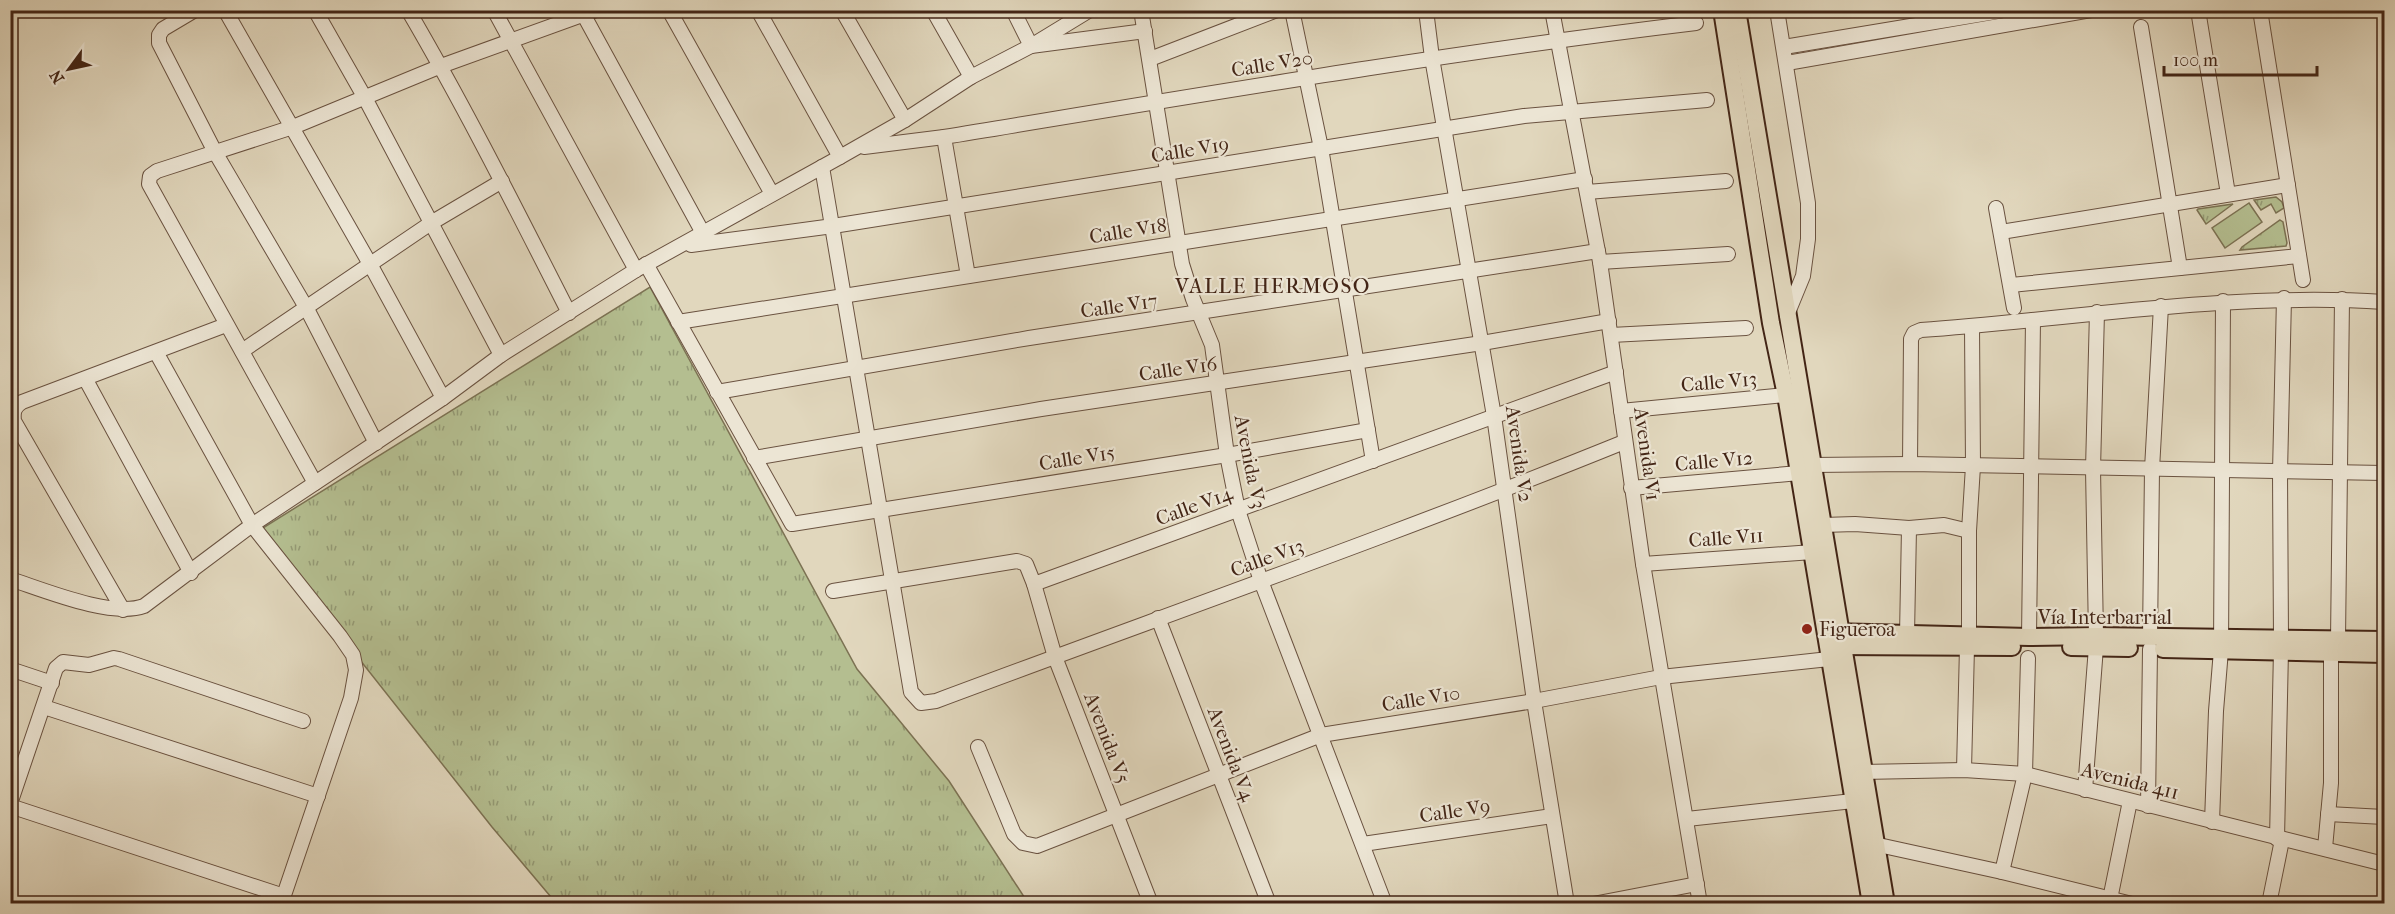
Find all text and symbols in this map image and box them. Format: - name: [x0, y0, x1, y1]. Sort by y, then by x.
- north arrow: [39, 39, 99, 99]
- scale bar: [2164, 39, 2317, 77]
- street label: Calle V20: [1230, 46, 1314, 82]
- text: 100 m: [2173, 50, 2218, 71]
- text: N: [45, 66, 68, 87]
- street label: Calle V19: [1149, 133, 1231, 167]
- street label: Calle V18: [1088, 214, 1168, 248]
- district label: VALLE HERMOSO: [1174, 274, 1371, 298]
- street label: Calle V17: [1079, 289, 1159, 323]
- street label: Calle V16: [1137, 352, 1219, 386]
- street label: Calle V13: [1680, 367, 1758, 397]
- street label: Avenida V2: [1501, 403, 1537, 504]
- street label: Avenida V1: [1629, 405, 1665, 502]
- street label: Avenida V3: [1229, 412, 1270, 511]
- street label: Calle V15: [1037, 441, 1117, 475]
- street label: Calle V12: [1674, 446, 1754, 476]
- street label: Calle V14: [1153, 481, 1237, 530]
- street label: Calle V11: [1688, 524, 1764, 552]
- street label: Calle V13: [1227, 534, 1307, 582]
- street label: Vía Interbarrial: [2037, 606, 2173, 629]
- place label: Figueroa: [1819, 618, 1896, 641]
- marker: Figueroa: [1800, 622, 1814, 636]
- street label: Calle V10: [1380, 681, 1462, 717]
- street label: Avenida V5: [1079, 688, 1135, 787]
- street label: Avenida V4: [1202, 703, 1260, 805]
- street label: Avenida 411: [2078, 758, 2181, 804]
- street label: Calle V9: [1418, 795, 1492, 827]

